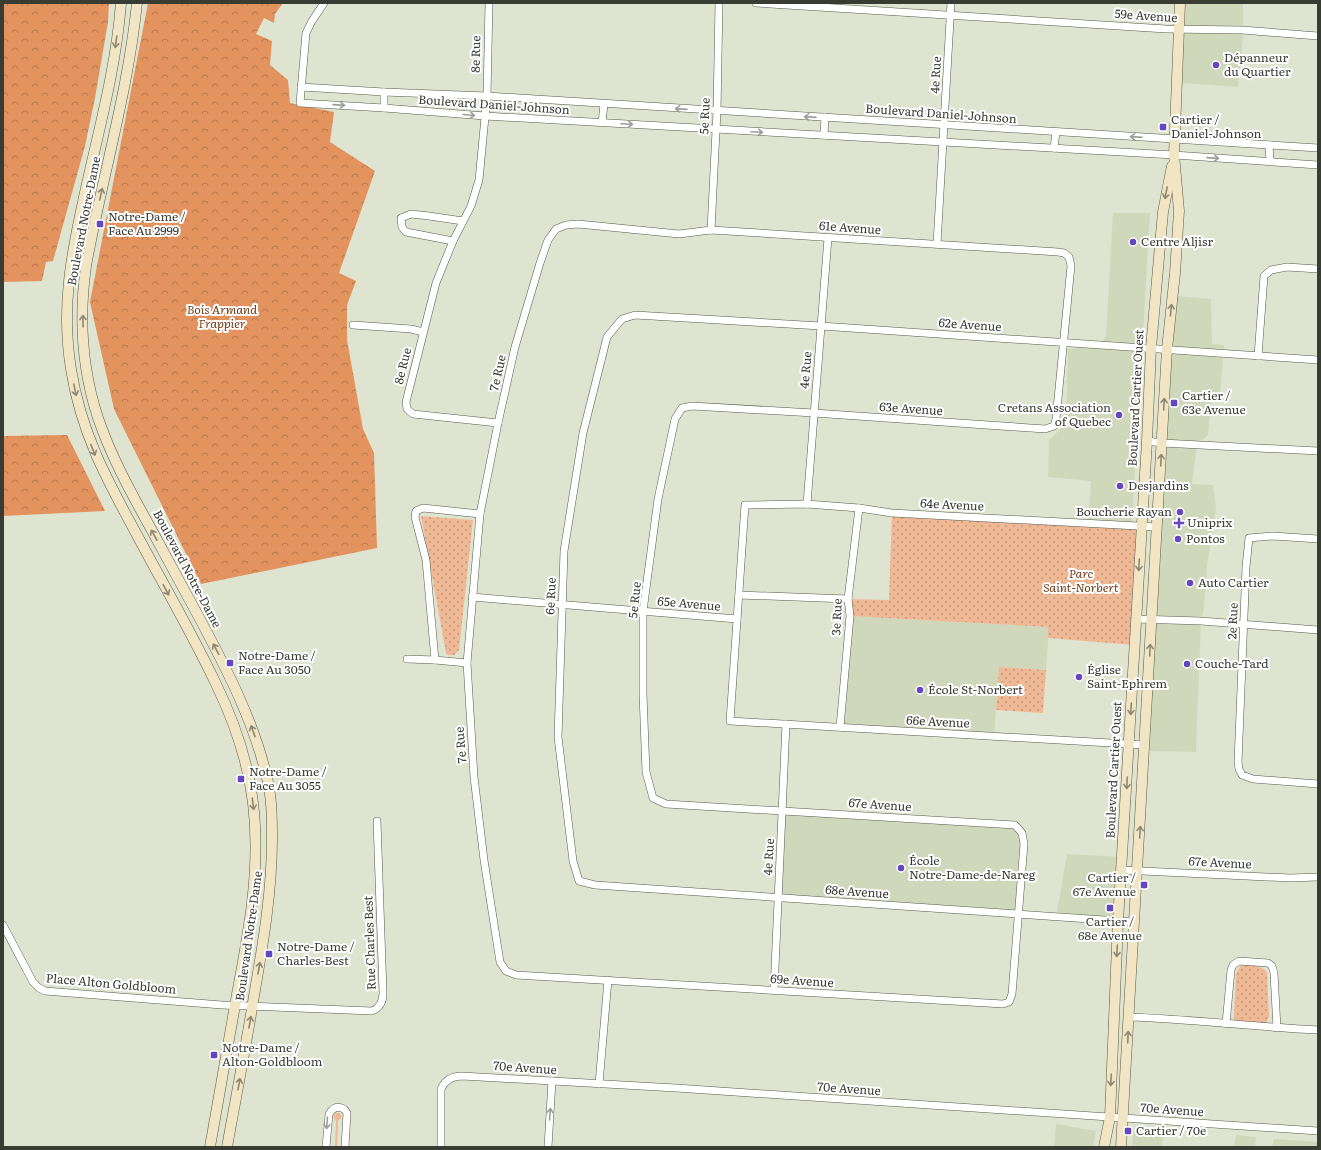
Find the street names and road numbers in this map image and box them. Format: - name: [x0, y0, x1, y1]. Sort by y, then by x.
- street label: 59e Avenue: [1114, 4, 1178, 26]
- street label: 8e Rue: [466, 35, 484, 73]
- street label: 4e Rue: [925, 56, 945, 94]
- street label: Boulevard Daniel-Johnson: [418, 90, 570, 118]
- street label: 5e Rue: [694, 97, 714, 135]
- street label: Boulevard Daniel-Johnson: [865, 99, 1017, 127]
- street label: Boulevard Notre-Dame: [62, 155, 104, 287]
- street label: 61e Avenue: [818, 216, 882, 238]
- street label: 62e Avenue: [938, 313, 1002, 335]
- street label: Boulevard Cartier Ouest: [1122, 329, 1148, 467]
- street label: 8e Rue: [389, 346, 415, 386]
- street label: 4e Rue: [794, 351, 816, 389]
- street label: 7e Rue: [484, 353, 510, 393]
- street label: 63e Avenue: [879, 397, 943, 419]
- street label: 64e Avenue: [920, 493, 984, 515]
- street label: Boulevard Notre-Dame: [149, 506, 227, 631]
- street label: 6e Rue: [540, 577, 560, 615]
- street label: 5e Rue: [623, 581, 645, 619]
- street label: 65e Avenue: [657, 591, 721, 615]
- street label: 3e Rue: [826, 598, 846, 636]
- street label: 2e Rue: [1222, 602, 1242, 640]
- street label: Boulevard Cartier Ouest: [1100, 701, 1126, 839]
- street label: 66e Avenue: [906, 710, 970, 732]
- street label: 7e Rue: [449, 726, 471, 764]
- street label: 67e Avenue: [848, 793, 912, 815]
- street label: 4e Rue: [758, 838, 778, 876]
- street label: 67e Avenue: [1188, 851, 1252, 873]
- street label: Boulevard Notre-Dame: [230, 870, 266, 1002]
- street label: 68e Avenue: [825, 880, 890, 902]
- street label: Rue Charles Best: [358, 895, 380, 990]
- street label: Place Alton Goldbloom: [45, 968, 177, 998]
- street label: 69e Avenue: [770, 969, 834, 991]
- street label: 70e Avenue: [493, 1056, 558, 1078]
- street label: 70e Avenue: [817, 1077, 882, 1099]
- street label: 70e Avenue: [1140, 1098, 1205, 1120]

